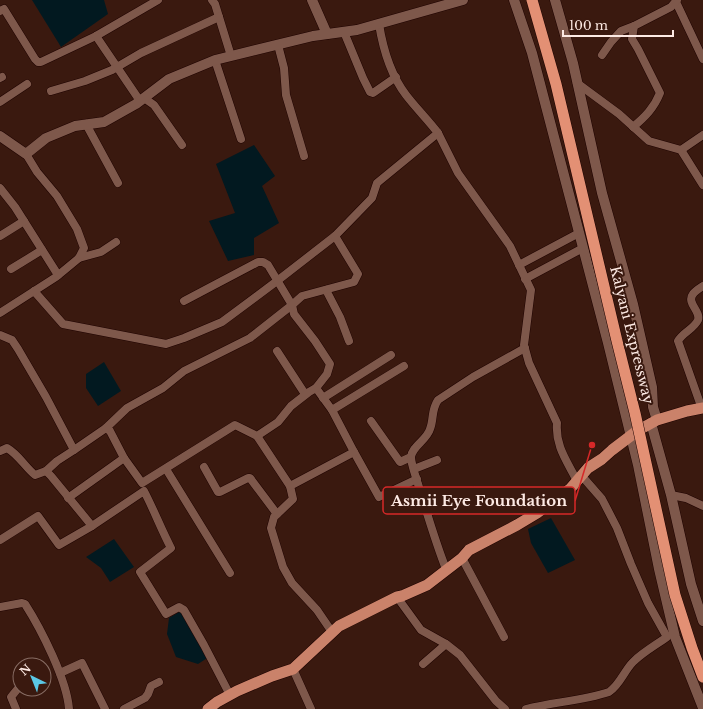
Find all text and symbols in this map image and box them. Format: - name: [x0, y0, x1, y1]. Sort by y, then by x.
- scale bar: [563, 12, 673, 38]
- text: 100 m: [569, 18, 608, 33]
- street label: Kalyani Expressway: [606, 264, 658, 406]
- callout: Asmii Eye Foundation: [383, 487, 575, 514]
- text: Asmii Eye Foundation: [390, 491, 567, 510]
- north arrow: [12, 657, 52, 697]
- text: N: [17, 661, 34, 678]

